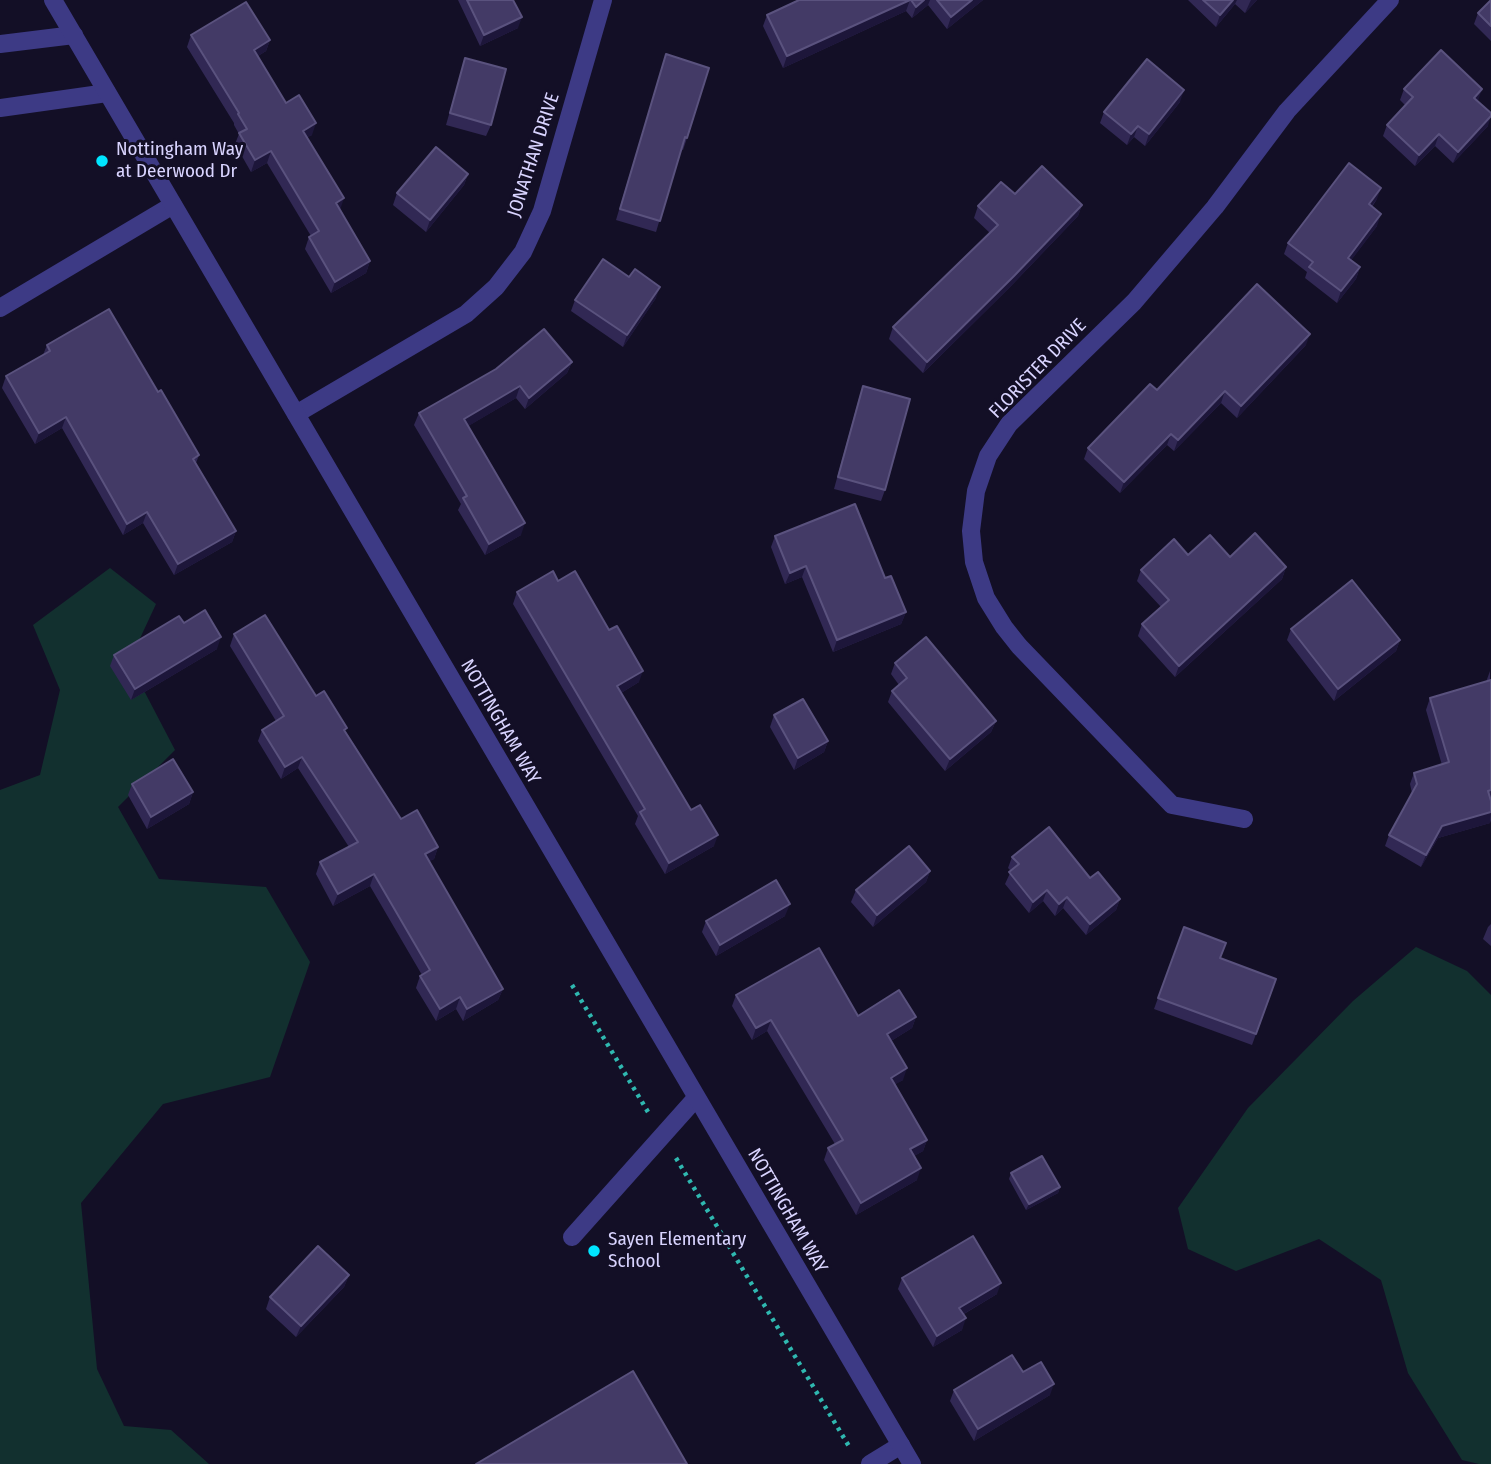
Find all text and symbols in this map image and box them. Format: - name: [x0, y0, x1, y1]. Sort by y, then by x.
- street label: JONATHAN DRIVE: [503, 90, 565, 220]
- place label: Nottingham Way at Deerwood Dr: [116, 139, 243, 183]
- marker: Nottingham Way at Deerwood Dr: [94, 153, 110, 169]
- street label: FLORISTER DRIVE: [985, 314, 1091, 424]
- street label: NOTTINGHAM WAY: [455, 656, 545, 788]
- street label: NOTTINGHAM WAY: [742, 1145, 832, 1277]
- place label: Sayen Elementary School: [608, 1229, 746, 1273]
- marker: Sayen Elementary School: [586, 1243, 602, 1259]

